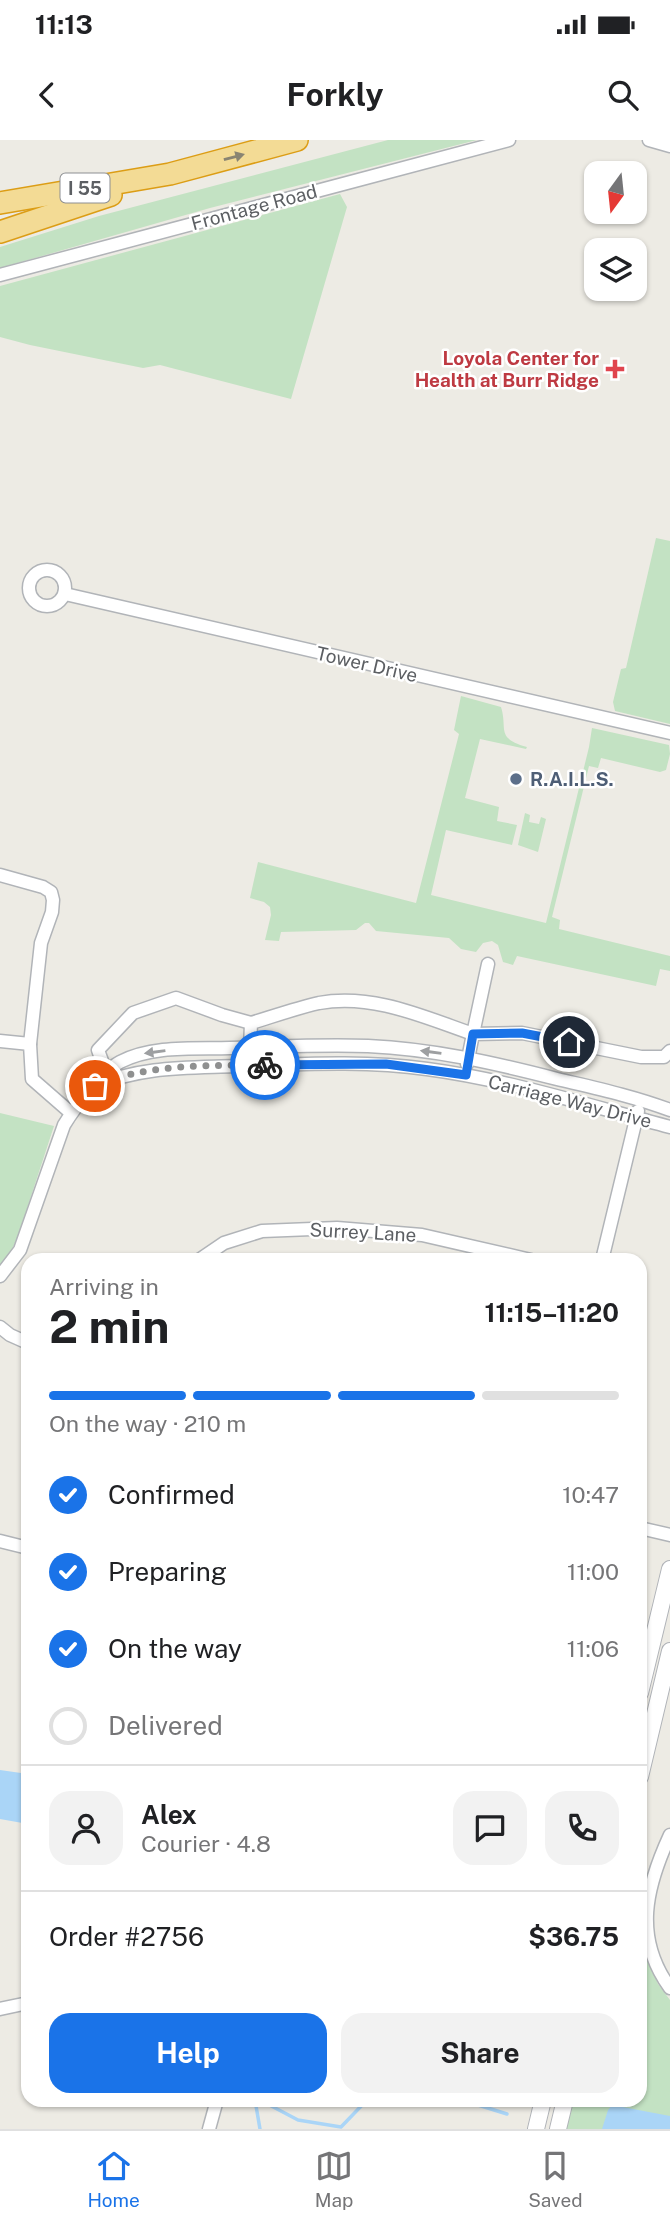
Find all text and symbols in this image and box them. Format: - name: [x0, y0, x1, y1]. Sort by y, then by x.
- text: 11:13: [35, 9, 93, 40]
- icon: back: [28, 76, 66, 114]
- text: Forkly: [287, 76, 383, 113]
- icon: search: [604, 76, 642, 114]
- one-way arrow: [223, 151, 245, 162]
- north arrow: [584, 161, 648, 224]
- map controls: [584, 161, 647, 301]
- road number: I 55: [60, 173, 110, 202]
- street label: Frontage Road: [189, 180, 319, 234]
- button: layers: [584, 238, 647, 301]
- place label: Loyola Center for Health at Burr Ridge: [415, 347, 599, 391]
- marker: Loyola Center for Health at Burr Ridge: [605, 359, 625, 379]
- street label: Tower Drive: [314, 642, 420, 686]
- place label: R.A.I.L.S.: [530, 768, 614, 790]
- marker: R.A.I.L.S.: [508, 771, 524, 787]
- pin: [539, 1012, 599, 1072]
- icon: home: [550, 1023, 588, 1061]
- courier: [230, 1030, 300, 1100]
- icon: bike: [246, 1046, 284, 1084]
- one-way arrow: [420, 1046, 442, 1057]
- one-way arrow: [144, 1047, 166, 1058]
- pin: [65, 1056, 125, 1116]
- icon: bag: [76, 1067, 114, 1105]
- street label: Carriage Way Drive: [486, 1070, 654, 1132]
- street label: Surrey Lane: [309, 1218, 417, 1246]
- text: Arriving in: [49, 1273, 159, 1300]
- text: 11:15–11:20: [484, 1297, 619, 1328]
- text: 2 min: [49, 1299, 169, 1353]
- text: On the way · 210 m: [49, 1410, 246, 1437]
- icon: check: [49, 1476, 87, 1514]
- text: Confirmed: [108, 1479, 235, 1510]
- text: 10:47: [562, 1481, 619, 1508]
- icon: check: [49, 1553, 87, 1591]
- text: Preparing: [108, 1556, 227, 1587]
- text: 11:00: [567, 1558, 619, 1585]
- icon: check: [49, 1630, 87, 1668]
- text: On the way: [108, 1633, 242, 1664]
- text: 11:06: [567, 1635, 619, 1662]
- text: Delivered: [108, 1710, 223, 1741]
- button: person: [49, 1791, 123, 1865]
- button: chat: [453, 1791, 527, 1865]
- button: phone: [545, 1791, 619, 1865]
- text: Alex: [141, 1799, 197, 1830]
- text: Courier · 4.8: [141, 1830, 271, 1857]
- text: Order #2756: [49, 1921, 204, 1952]
- text: $36.75: [528, 1921, 619, 1952]
- button: Help: [49, 2013, 327, 2093]
- button: Share: [341, 2013, 619, 2093]
- tab: Home: [87, 2147, 140, 2211]
- tab: Map: [315, 2147, 353, 2211]
- tab: Saved: [528, 2147, 583, 2211]

